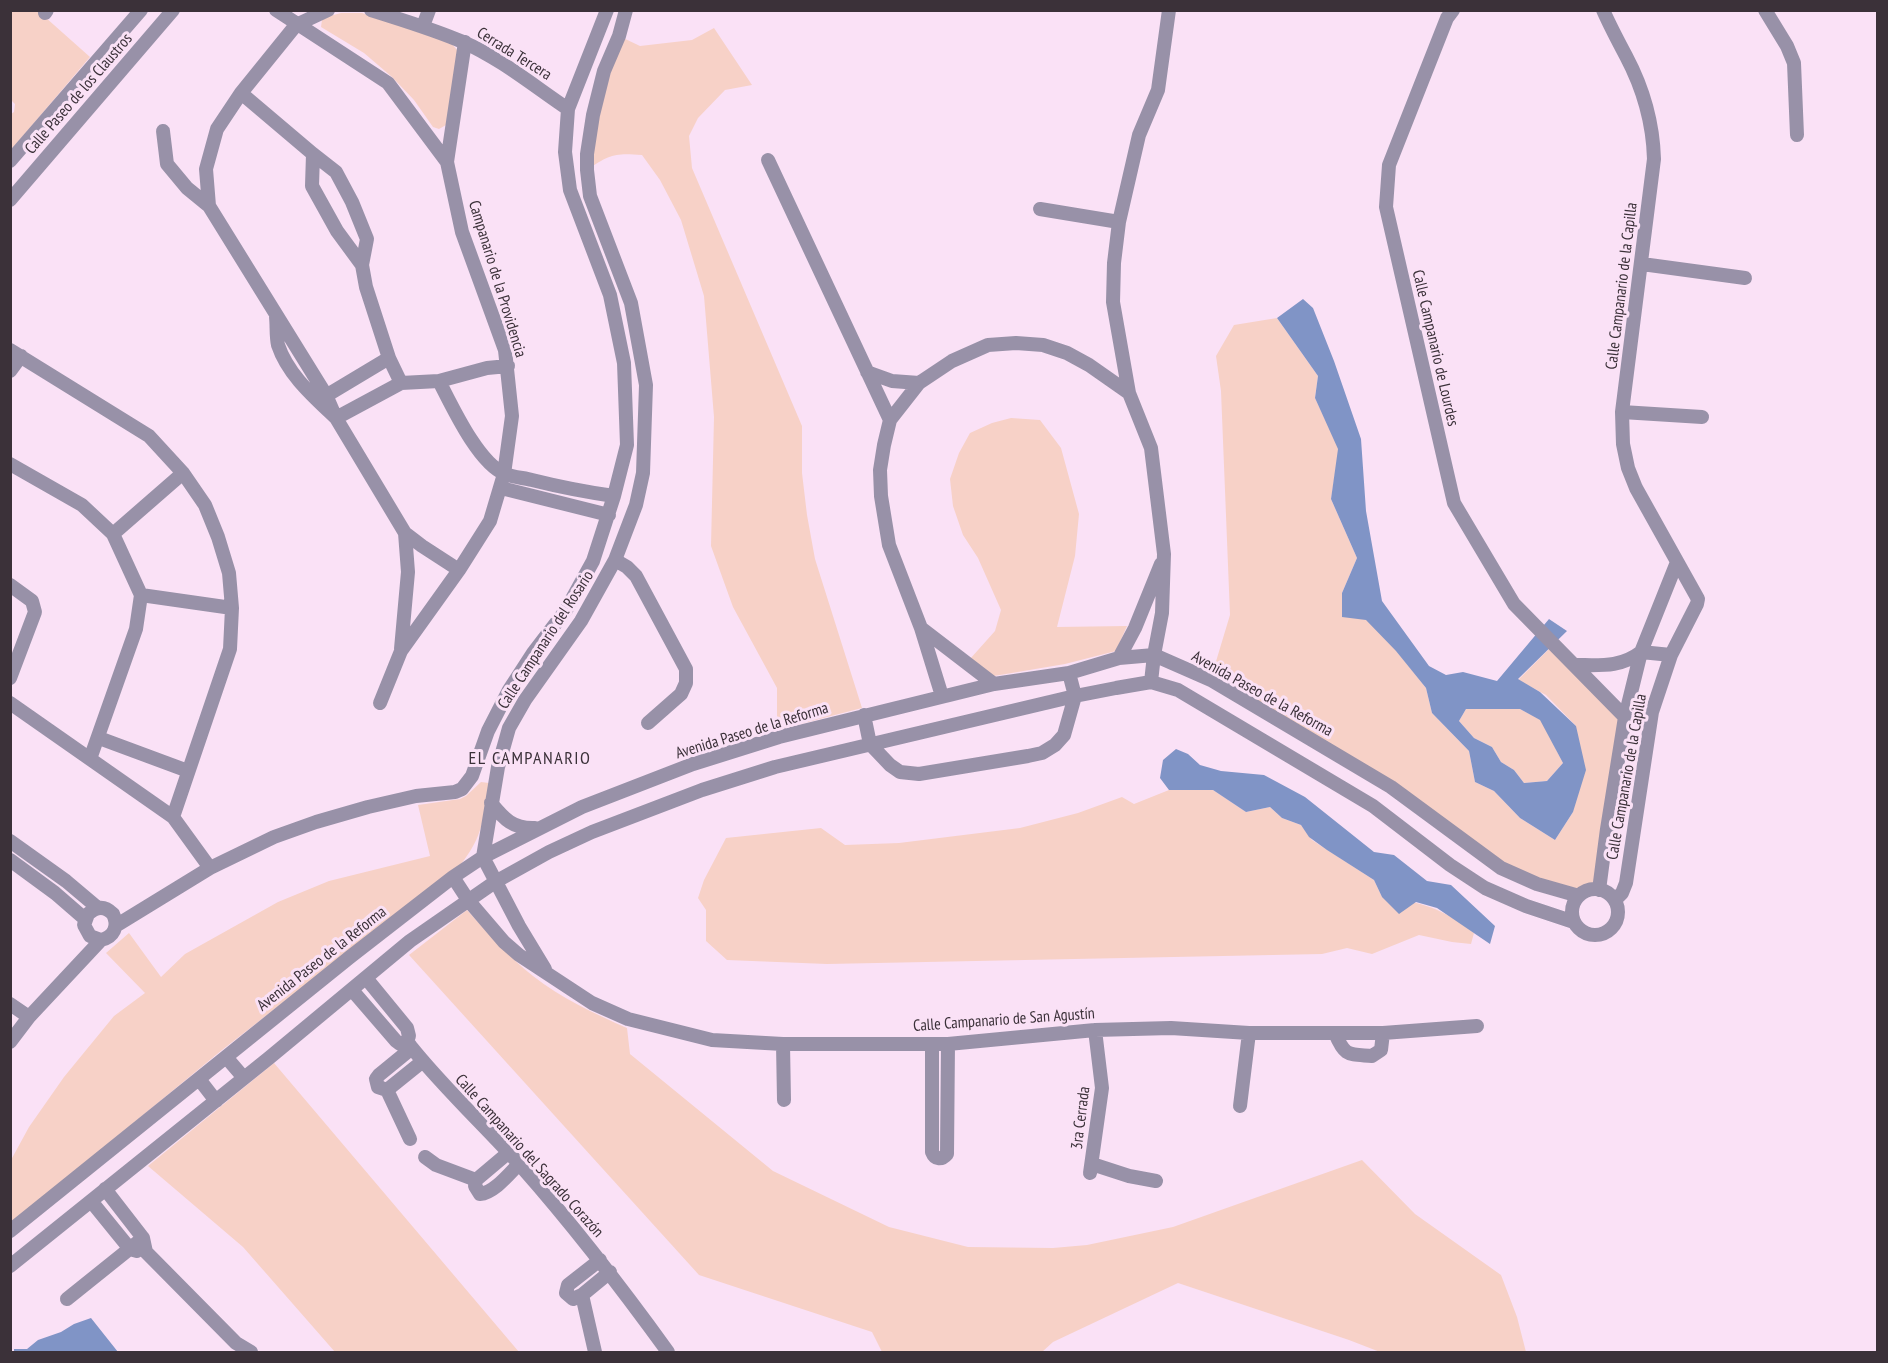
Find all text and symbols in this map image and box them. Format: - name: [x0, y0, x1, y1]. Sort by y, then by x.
- street label: Cerrada Tercera: [473, 23, 555, 85]
- street label: Calle Paseo de los Claustros: [21, 30, 137, 158]
- street label: Campanario de la Providencia: [464, 198, 530, 360]
- street label: Calle Campanario de la Capilla: [1602, 201, 1642, 371]
- street label: Calle Campanario de Lourdes: [1408, 268, 1462, 428]
- street label: Calle Campanario del Rosario: [494, 567, 598, 713]
- street label: Avenida Paseo de la Reforma: [1188, 647, 1336, 741]
- street label: Calle Campanario de la Capilla: [1603, 693, 1651, 861]
- street label: Avenida Paseo de la Reforma: [673, 699, 831, 763]
- district label: EL CAMPANARIO: [469, 748, 591, 770]
- street label: Avenida Paseo de la Reforma: [254, 903, 390, 1015]
- street label: Calle Campanario de San Agustín: [913, 1004, 1095, 1036]
- street label: Calle Campanario del Sagrado Corazón: [451, 1071, 607, 1241]
- street label: 3ra Cerrada: [1068, 1085, 1094, 1151]

